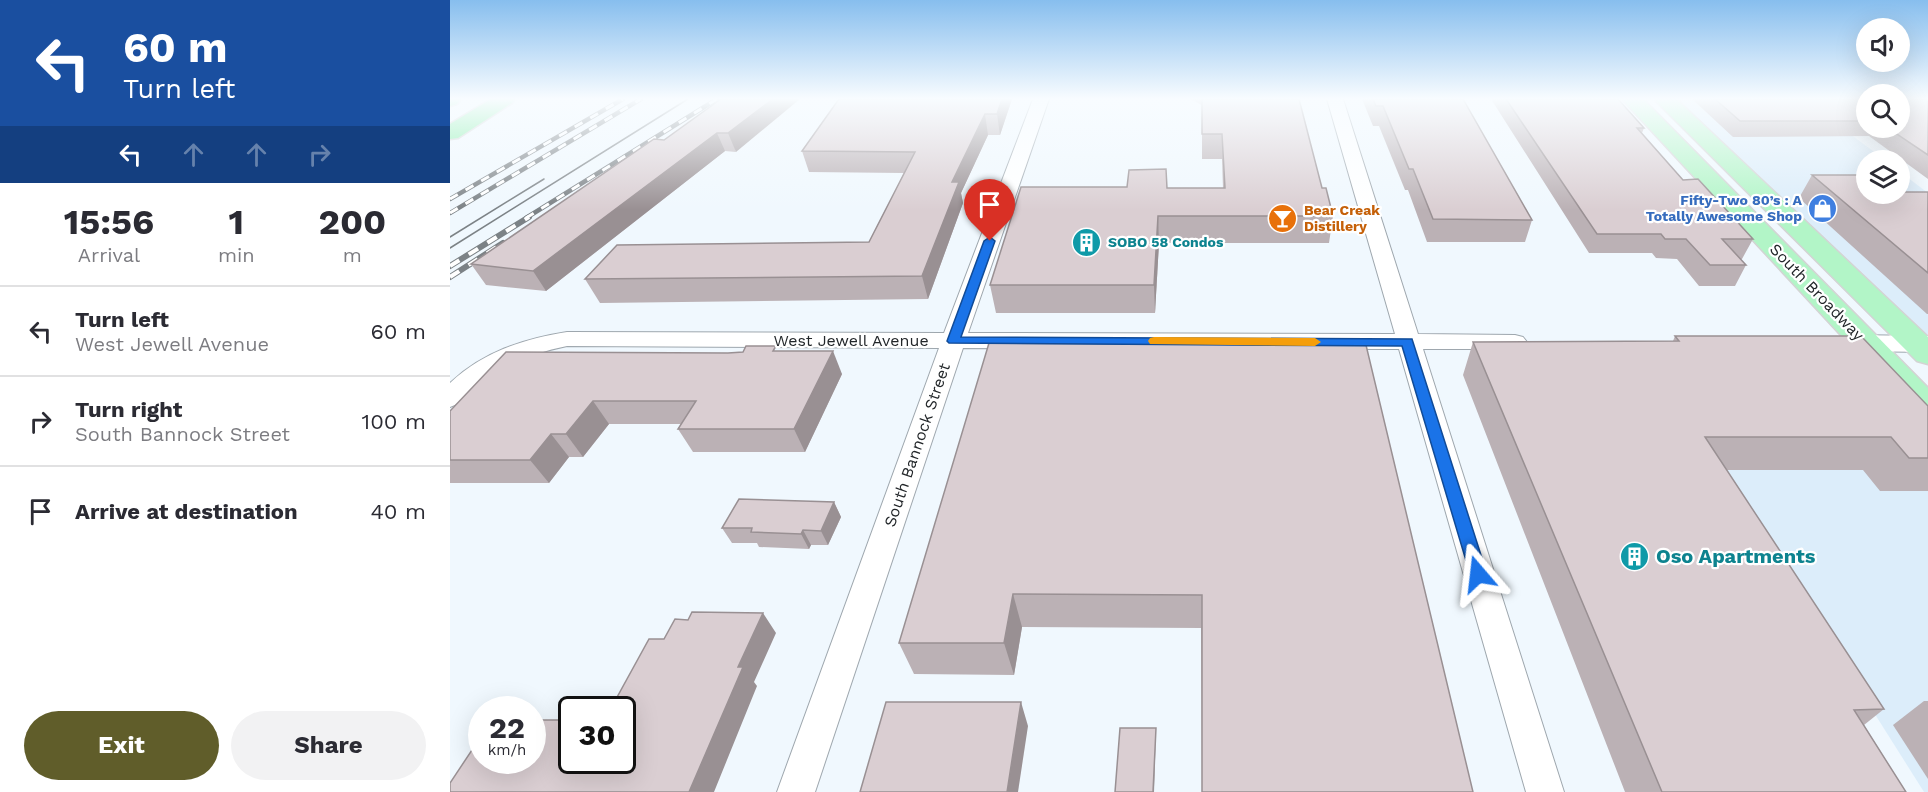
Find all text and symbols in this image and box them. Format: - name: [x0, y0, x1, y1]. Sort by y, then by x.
- map controls: [1856, 18, 1910, 204]
- button: sound: [1856, 18, 1910, 72]
- text: 60 m: [123, 23, 227, 72]
- icon: left: [24, 24, 102, 102]
- text: Turn left: [123, 73, 235, 105]
- button: search: [1856, 84, 1910, 138]
- icon: left: [114, 138, 147, 171]
- icon: ahead: [177, 138, 210, 171]
- icon: ahead: [240, 138, 273, 171]
- icon: right: [303, 138, 336, 171]
- button: layers: [1856, 150, 1910, 204]
- pin: [964, 179, 1015, 241]
- icon: arrive: [973, 188, 1006, 221]
- place label: Fifty-Two 80’s : A Totally Awesome Shop: [1646, 192, 1803, 224]
- shop icon: Fifty-Two 80’s : A Totally Awesome Shop: [1807, 192, 1839, 224]
- text: 15:56: [64, 201, 154, 243]
- text: 1: [229, 201, 244, 243]
- text: 200: [318, 201, 386, 243]
- bar icon: Bear Creak Distillery: [1267, 202, 1299, 234]
- place label: Bear Creak Distillery: [1304, 202, 1380, 234]
- building icon: SOBO 58 Condos: [1071, 226, 1103, 258]
- place label: SOBO 58 Condos: [1108, 234, 1224, 250]
- street label: South Broadway: [1766, 240, 1869, 345]
- text: Arrival: [78, 243, 140, 267]
- text: min: [218, 243, 255, 267]
- text: m: [343, 243, 362, 267]
- text: Turn left: [75, 307, 169, 332]
- icon: left: [24, 315, 57, 348]
- text: 60 m: [370, 319, 426, 344]
- street label: West Jewell Avenue: [773, 331, 929, 350]
- text: West Jewell Avenue: [75, 332, 269, 356]
- street label: South Bannock Street: [880, 360, 954, 529]
- text: Turn right: [75, 397, 182, 422]
- icon: right: [24, 405, 57, 438]
- text: 100 m: [362, 409, 426, 434]
- text: South Bannock Street: [75, 422, 290, 446]
- icon: arrive: [24, 495, 57, 528]
- text: Arrive at destination: [75, 499, 298, 524]
- text: 40 m: [370, 499, 426, 524]
- building icon: Oso Apartments: [1619, 540, 1651, 572]
- position arrow: [1446, 542, 1510, 606]
- place label: Oso Apartments: [1656, 544, 1816, 568]
- speed limit sign: 30: [558, 696, 636, 774]
- text: 22: [489, 710, 525, 745]
- button: Exit: [24, 711, 219, 780]
- button: Share: [231, 711, 426, 780]
- text: km/h: [488, 741, 526, 759]

